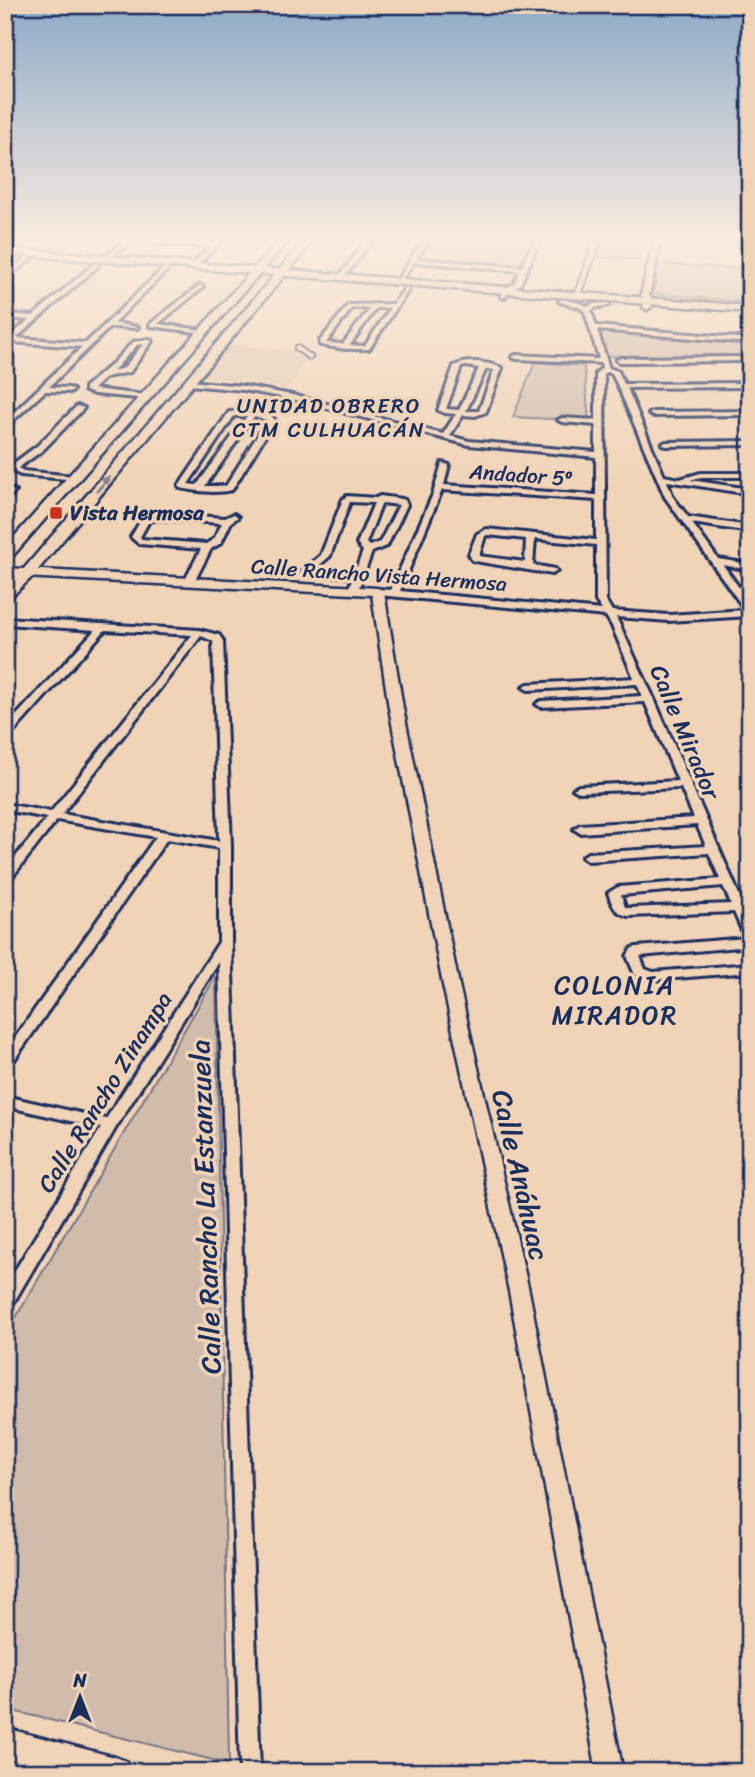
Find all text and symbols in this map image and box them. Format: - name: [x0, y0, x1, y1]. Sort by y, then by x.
- district label: UNIDAD OBRERO CTM CULHUACÁN: [232, 387, 426, 449]
- street label: Andador 5º: [467, 452, 574, 498]
- one-way arrow: [95, 475, 111, 493]
- place label: Vista Hermosa: [70, 494, 205, 532]
- marker: Vista Hermosa: [48, 505, 64, 521]
- street label: Calle Rancho Vista Hermosa: [250, 547, 509, 603]
- street label: Calle Mirador: [638, 658, 733, 808]
- district label: COLONIA MIRADOR: [552, 962, 678, 1038]
- street label: Calle Rancho Zinampa: [26, 983, 184, 1201]
- street label: Calle Rancho La Estanzuela: [175, 1039, 236, 1375]
- street label: Calle Anáhuac: [477, 1085, 564, 1266]
- north arrow: [46, 1662, 116, 1732]
- text: N: [72, 1664, 87, 1697]

